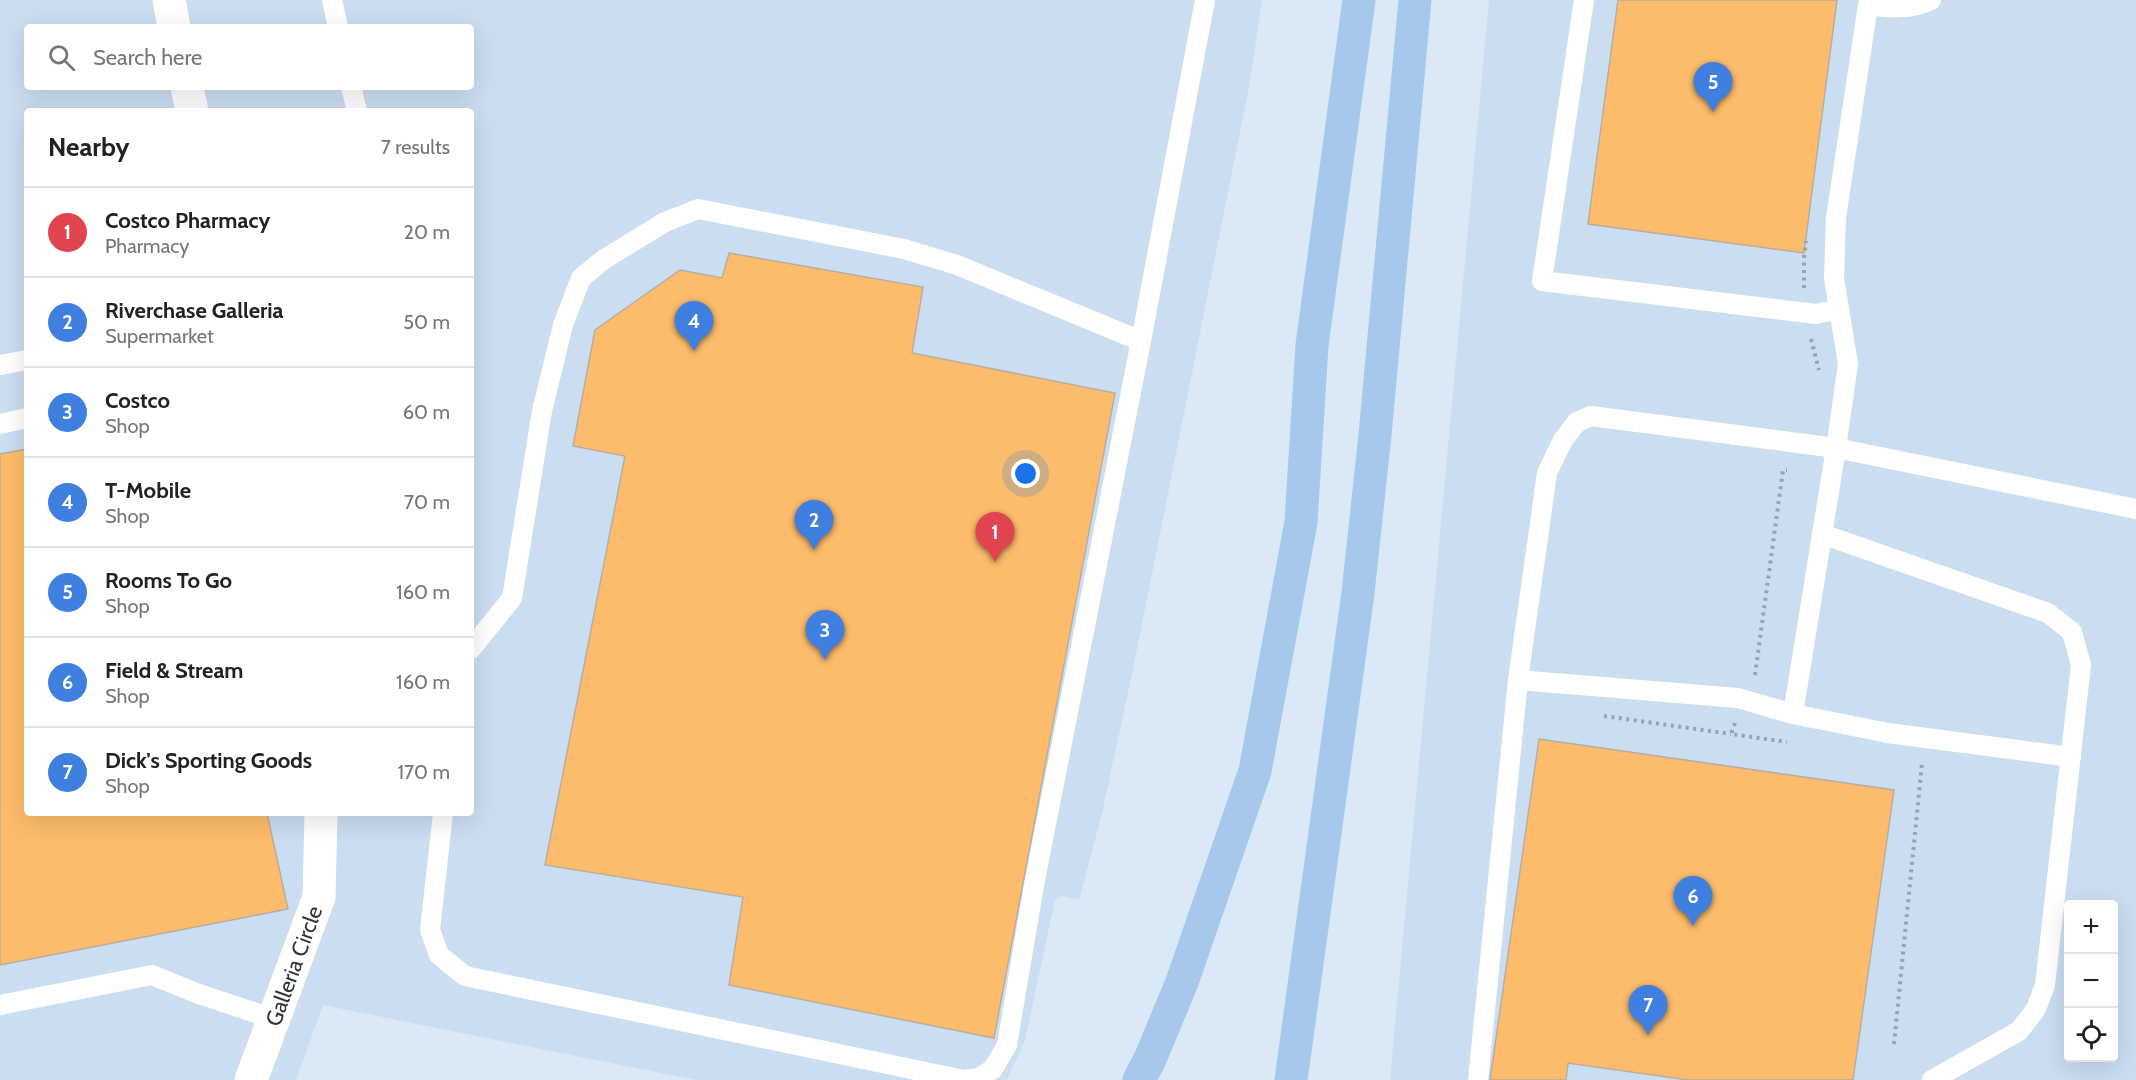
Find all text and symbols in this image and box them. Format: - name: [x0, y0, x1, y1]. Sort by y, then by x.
- search box: [24, 24, 474, 90]
- icon: search: [45, 41, 78, 74]
- text: Search here: [93, 44, 202, 71]
- pin: 5: [1694, 63, 1732, 112]
- text: Nearby: [48, 131, 129, 163]
- text: 7 results: [381, 135, 450, 159]
- text: Costco Pharmacy: [105, 207, 270, 234]
- text: 1: [64, 220, 71, 244]
- text: 20 m: [404, 220, 450, 244]
- text: Pharmacy: [105, 234, 189, 258]
- text: Riverchase Galleria: [105, 297, 284, 324]
- pin: 4: [674, 302, 714, 351]
- text: 2: [62, 310, 73, 334]
- text: 50 m: [403, 310, 450, 334]
- text: Supermarket: [105, 324, 214, 348]
- text: Costco: [105, 387, 170, 414]
- text: 3: [62, 400, 73, 424]
- text: 60 m: [403, 400, 450, 424]
- text: Shop: [105, 414, 150, 438]
- your location: [1011, 459, 1040, 488]
- text: T-Mobile: [105, 477, 191, 504]
- text: 4: [61, 490, 74, 514]
- text: 70 m: [404, 490, 450, 514]
- pin: 2: [794, 500, 834, 550]
- text: Shop: [105, 504, 150, 528]
- pin: 1: [976, 512, 1014, 562]
- text: Rooms To Go: [105, 567, 232, 594]
- text: 5: [62, 580, 73, 604]
- text: 160 m: [396, 580, 450, 604]
- text: Shop: [105, 594, 150, 618]
- pin: 3: [806, 610, 844, 660]
- text: Field & Stream: [105, 657, 243, 684]
- text: 6: [62, 670, 73, 694]
- text: 160 m: [396, 670, 450, 694]
- text: Shop: [105, 684, 150, 708]
- text: Dick's Sporting Goods: [105, 747, 312, 774]
- text: 7: [62, 760, 73, 784]
- text: 170 m: [398, 760, 450, 784]
- text: Shop: [105, 774, 150, 798]
- pin: 6: [1674, 876, 1712, 926]
- map controls: [2064, 900, 2118, 1062]
- button: +: [2064, 900, 2118, 954]
- street label: Galleria Circle: [260, 902, 328, 1030]
- button: −: [2064, 954, 2118, 1008]
- pin: 7: [1628, 986, 1668, 1035]
- button: locate: [2064, 1008, 2118, 1062]

